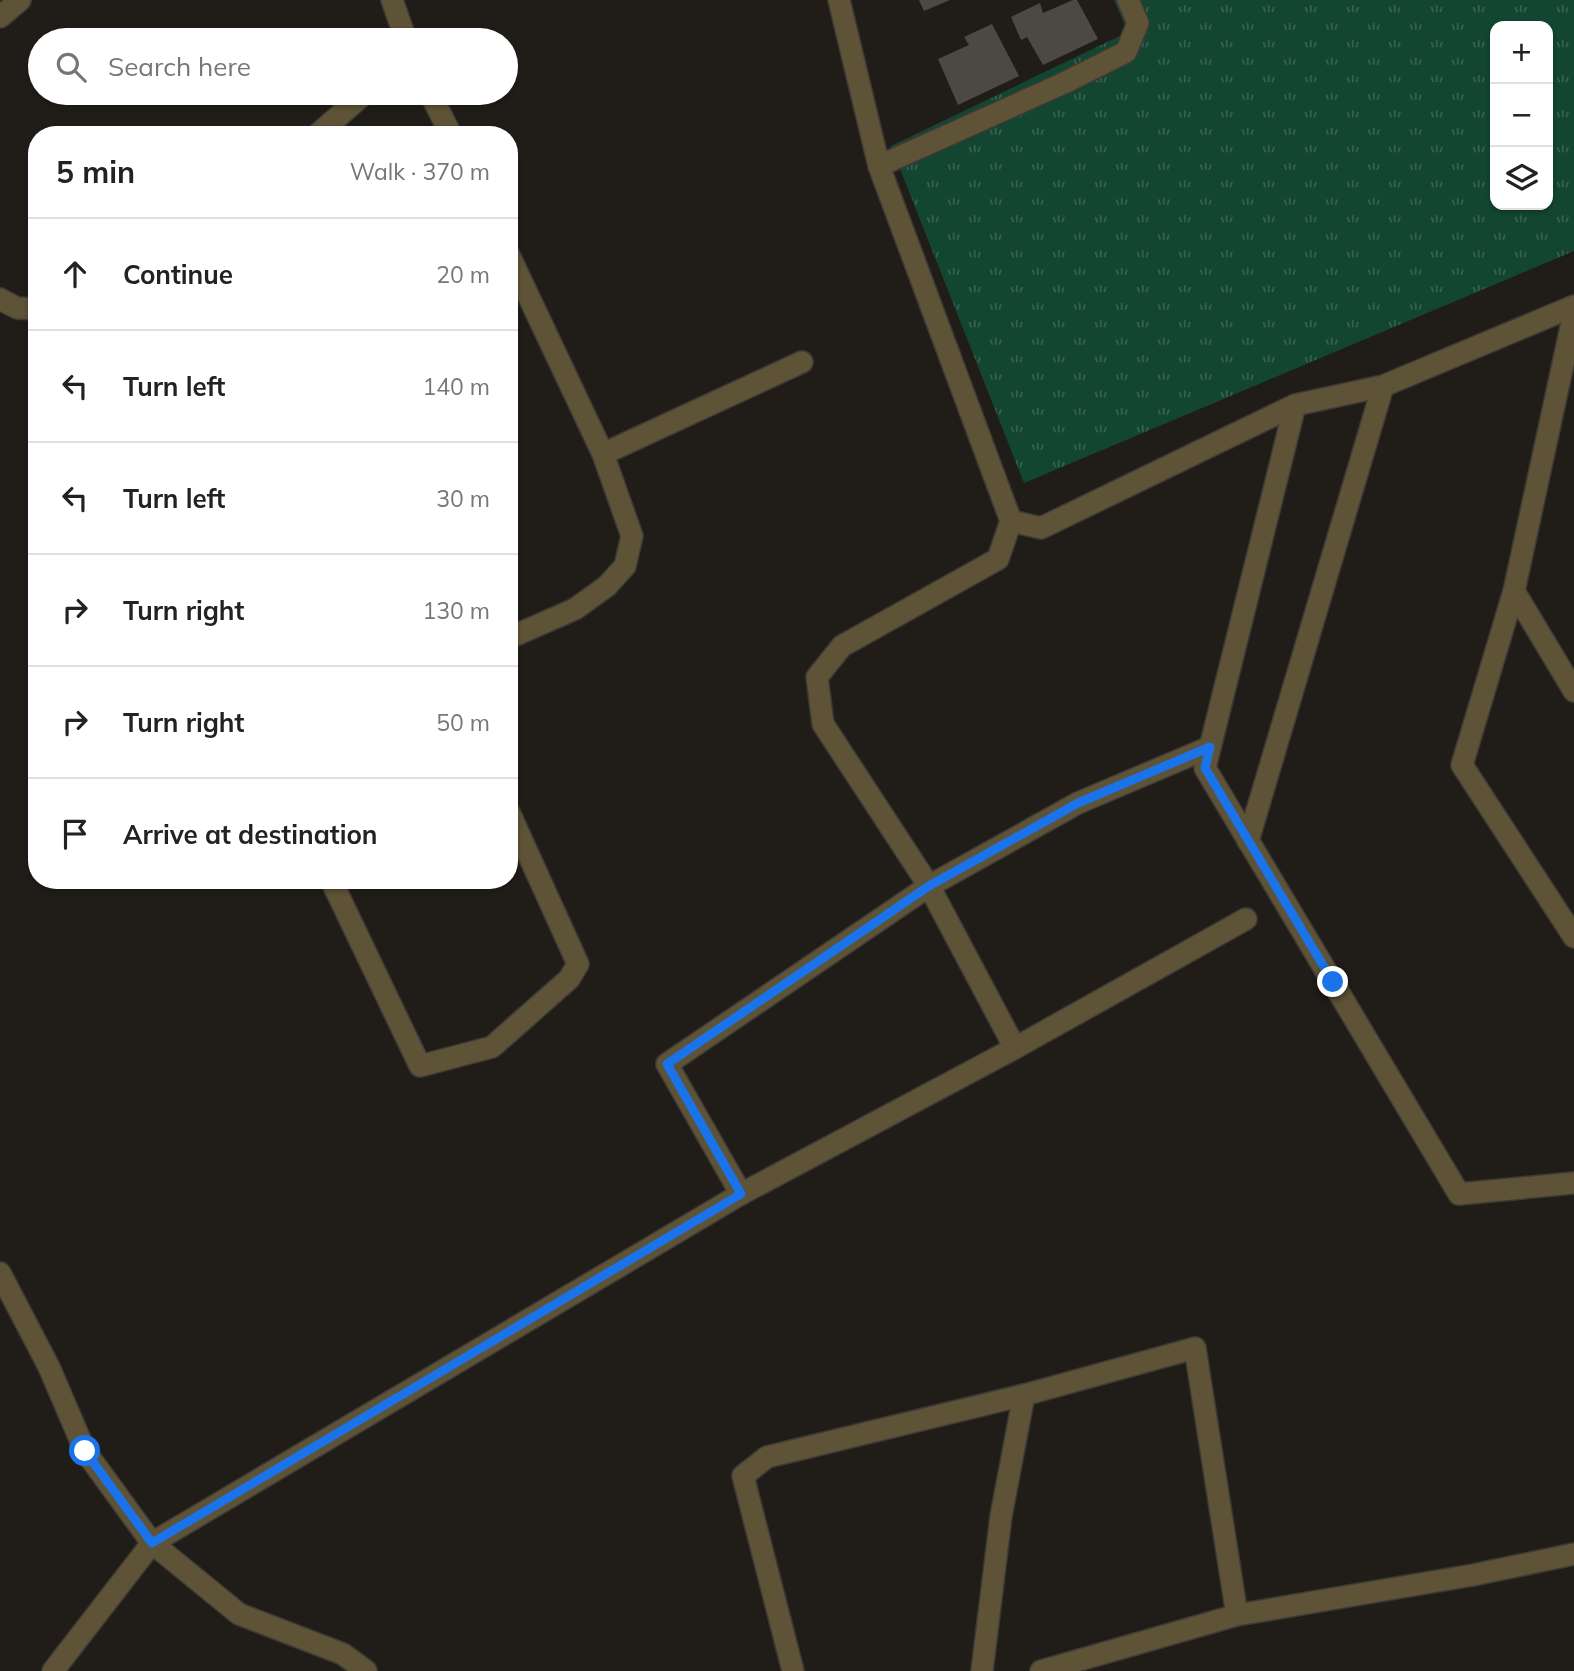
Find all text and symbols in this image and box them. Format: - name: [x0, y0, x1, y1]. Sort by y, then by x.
- map controls: [1490, 21, 1553, 210]
- button: +: [1490, 21, 1553, 84]
- search box: [28, 28, 518, 105]
- icon: search: [52, 48, 90, 86]
- text: Search here: [108, 50, 251, 83]
- button: −: [1490, 84, 1553, 147]
- button: layers: [1490, 147, 1553, 210]
- text: 5 min: [56, 153, 135, 191]
- text: Walk · 370 m: [350, 157, 490, 186]
- icon: ahead: [56, 255, 94, 293]
- text: Continue: [123, 258, 233, 291]
- text: 20 m: [436, 260, 490, 289]
- icon: left: [56, 367, 94, 405]
- text: Turn left: [123, 370, 225, 403]
- text: 140 m: [422, 372, 490, 401]
- icon: left: [56, 479, 94, 517]
- text: Turn left: [123, 482, 225, 515]
- text: 30 m: [436, 484, 490, 513]
- icon: right: [56, 591, 94, 629]
- text: Turn right: [123, 594, 244, 627]
- text: 130 m: [422, 596, 490, 625]
- icon: right: [56, 703, 94, 741]
- text: Turn right: [123, 706, 244, 739]
- text: 50 m: [436, 708, 490, 737]
- icon: arrive: [56, 815, 94, 853]
- text: Arrive at destination: [123, 818, 378, 851]
- route end: [1317, 966, 1348, 997]
- route start: [69, 1435, 100, 1466]

